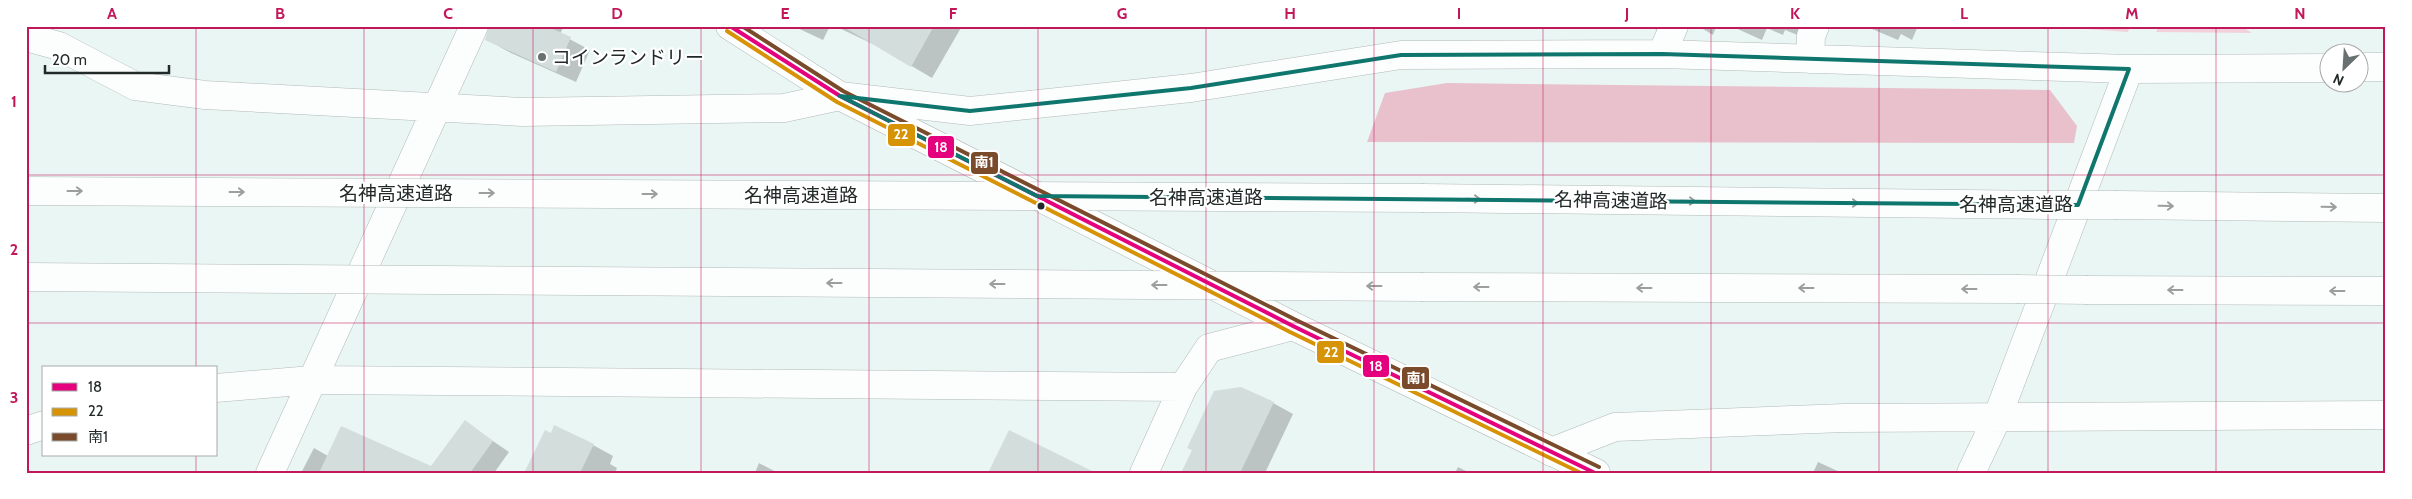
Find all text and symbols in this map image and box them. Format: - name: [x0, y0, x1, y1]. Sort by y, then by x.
- text: A: [107, 4, 117, 23]
- text: B: [275, 4, 285, 23]
- text: C: [443, 4, 453, 23]
- text: D: [611, 4, 623, 23]
- text: E: [780, 4, 790, 23]
- text: F: [949, 4, 958, 23]
- text: G: [1117, 4, 1127, 23]
- text: H: [1284, 4, 1296, 23]
- text: I: [1457, 4, 1461, 23]
- text: J: [1624, 4, 1629, 23]
- text: K: [1790, 4, 1800, 23]
- text: L: [1960, 4, 1968, 23]
- text: M: [2125, 4, 2139, 23]
- text: N: [2294, 4, 2306, 23]
- scale bar: [45, 42, 169, 74]
- north arrow: [2320, 42, 2370, 92]
- place label: コインランドリー: [552, 46, 704, 69]
- text: 20 m: [52, 51, 87, 69]
- marker: コインランドリー: [536, 51, 548, 63]
- text: N: [2330, 70, 2347, 90]
- text: 1: [11, 92, 17, 111]
- line badge: 22: [887, 123, 916, 147]
- text: 22: [894, 125, 908, 143]
- line badge: 18: [927, 135, 955, 159]
- text: 18: [934, 138, 948, 156]
- line badge: 南1: [970, 151, 999, 175]
- text: 南1: [974, 153, 994, 171]
- street label: 名神高速道路: [339, 182, 453, 205]
- street label: 名神高速道路: [744, 184, 858, 207]
- one-way arrow: [66, 186, 83, 196]
- street label: 名神高速道路: [1149, 186, 1263, 209]
- one-way arrow: [229, 187, 245, 197]
- one-way arrow: [479, 188, 495, 198]
- street label: 名神高速道路: [1554, 188, 1668, 213]
- one-way arrow: [642, 189, 658, 199]
- street label: 名神高速道路: [1959, 193, 2073, 216]
- one-way arrow: [1464, 194, 1481, 204]
- one-way arrow: [1680, 196, 1696, 206]
- one-way arrow: [1842, 198, 1858, 208]
- unlabelled marker: [1036, 201, 1046, 211]
- one-way arrow: [2158, 201, 2174, 211]
- one-way arrow: [2320, 202, 2337, 212]
- text: 2: [10, 240, 18, 259]
- one-way arrow: [827, 278, 843, 288]
- one-way arrow: [989, 279, 1005, 289]
- one-way arrow: [1151, 280, 1168, 290]
- one-way arrow: [1366, 281, 1382, 291]
- one-way arrow: [1473, 282, 1490, 292]
- one-way arrow: [1636, 283, 1652, 293]
- one-way arrow: [1798, 283, 1814, 293]
- one-way arrow: [1961, 284, 1977, 294]
- one-way arrow: [2167, 285, 2183, 295]
- one-way arrow: [2329, 286, 2346, 296]
- line badge: 22: [1316, 340, 1345, 364]
- text: 22: [1324, 343, 1338, 361]
- line badge: 18: [1362, 354, 1390, 378]
- text: 18: [1369, 357, 1383, 375]
- legend: [42, 366, 218, 456]
- line badge: 南1: [1401, 366, 1430, 390]
- text: 南1: [1406, 369, 1426, 387]
- text: 18: [88, 378, 102, 396]
- text: 3: [10, 388, 18, 407]
- text: 22: [88, 402, 104, 420]
- text: 南1: [88, 428, 108, 446]

